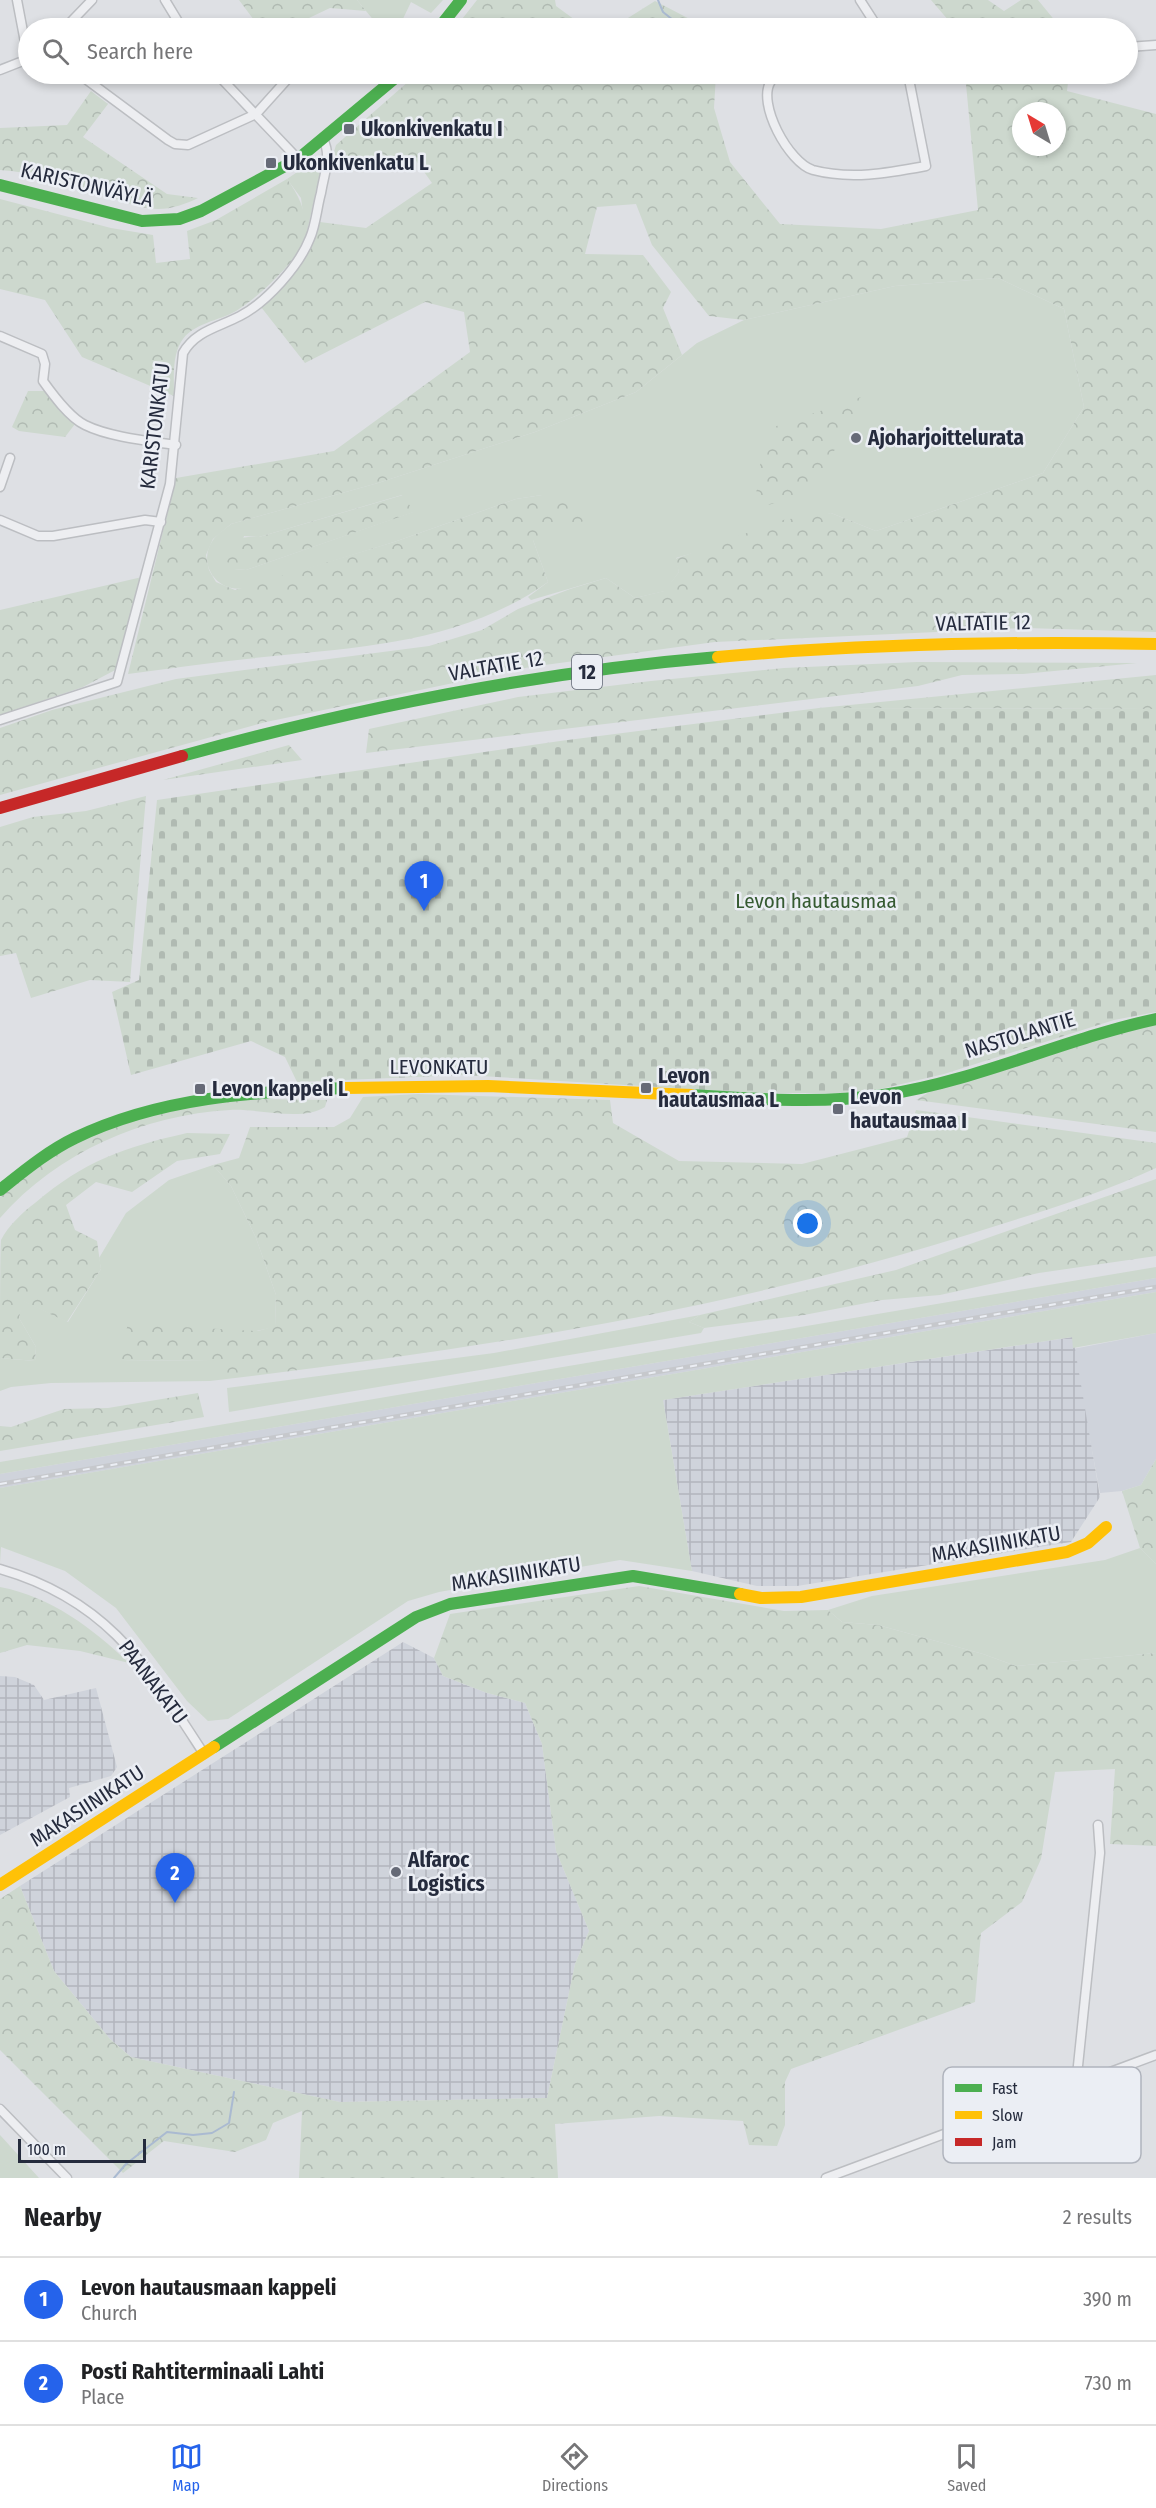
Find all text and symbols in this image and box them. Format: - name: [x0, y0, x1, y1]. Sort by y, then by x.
- search box: [18, 18, 1138, 84]
- icon: search: [39, 35, 72, 68]
- text: Search here: [87, 38, 193, 65]
- north arrow: [1012, 102, 1066, 156]
- place label: Ukonkivenkatu I: [361, 116, 503, 142]
- marker: Ukonkivenkatu I: [342, 122, 356, 136]
- place label: Ukonkivenkatu L: [283, 150, 429, 176]
- marker: Ukonkivenkatu L: [264, 156, 278, 170]
- street label: KARISTONVÄYLÄ: [18, 157, 156, 213]
- street label: KARISTONKATU: [134, 361, 176, 491]
- place label: Ajoharjoittelurata: [867, 425, 1024, 451]
- marker: Ajoharjoittelurata: [849, 431, 863, 445]
- street label: VALTATIE 12: [935, 609, 1031, 637]
- street label: VALTATIE 12: [447, 645, 545, 687]
- road number: 12: [572, 655, 602, 689]
- pin: 1: [404, 862, 444, 911]
- park label: Levon hautausmaa: [735, 888, 897, 914]
- street label: NASTOLANTIE: [962, 1006, 1078, 1064]
- street label: LEVONKATU: [390, 1054, 488, 1080]
- place label: Levon hautausmaa L: [658, 1063, 779, 1113]
- place label: Levon kappeli L: [212, 1076, 348, 1102]
- marker: Levon hautausmaa L: [639, 1081, 653, 1095]
- marker: Levon kappeli L: [193, 1082, 207, 1096]
- place label: Levon hautausmaa I: [850, 1084, 967, 1134]
- marker: Levon hautausmaa I: [831, 1102, 845, 1116]
- your location: [793, 1209, 822, 1238]
- street label: MAKASIINIKATU: [929, 1520, 1063, 1568]
- street label: MAKASIINIKATU: [449, 1551, 583, 1597]
- street label: PAANAKATU: [113, 1635, 193, 1729]
- street label: MAKASIINIKATU: [25, 1759, 149, 1853]
- place label: Alfaroc Logistics: [407, 1847, 485, 1897]
- pin: 2: [156, 1854, 195, 1903]
- marker: Alfaroc Logistics: [389, 1865, 403, 1879]
- legend: [943, 2067, 1141, 2163]
- text: Fast: [992, 2079, 1019, 2098]
- text: Slow: [992, 2106, 1023, 2125]
- text: Jam: [992, 2133, 1017, 2152]
- scale bar: [18, 2136, 146, 2164]
- text: 100 m: [27, 2140, 66, 2159]
- text: Nearby: [24, 2202, 101, 2233]
- text: 2 results: [1063, 2205, 1132, 2229]
- text: Levon hautausmaan kappeli: [81, 2274, 336, 2301]
- text: 1: [39, 2287, 48, 2311]
- text: 390 m: [1083, 2287, 1132, 2311]
- text: Church: [81, 2301, 137, 2325]
- text: Posti Rahtiterminaali Lahti: [81, 2358, 324, 2385]
- text: 2: [39, 2371, 48, 2395]
- text: 730 m: [1085, 2371, 1132, 2395]
- text: Place: [81, 2385, 124, 2409]
- tab: Map: [170, 2440, 203, 2495]
- tab: Directions: [542, 2440, 608, 2495]
- tab: Saved: [947, 2440, 986, 2495]

